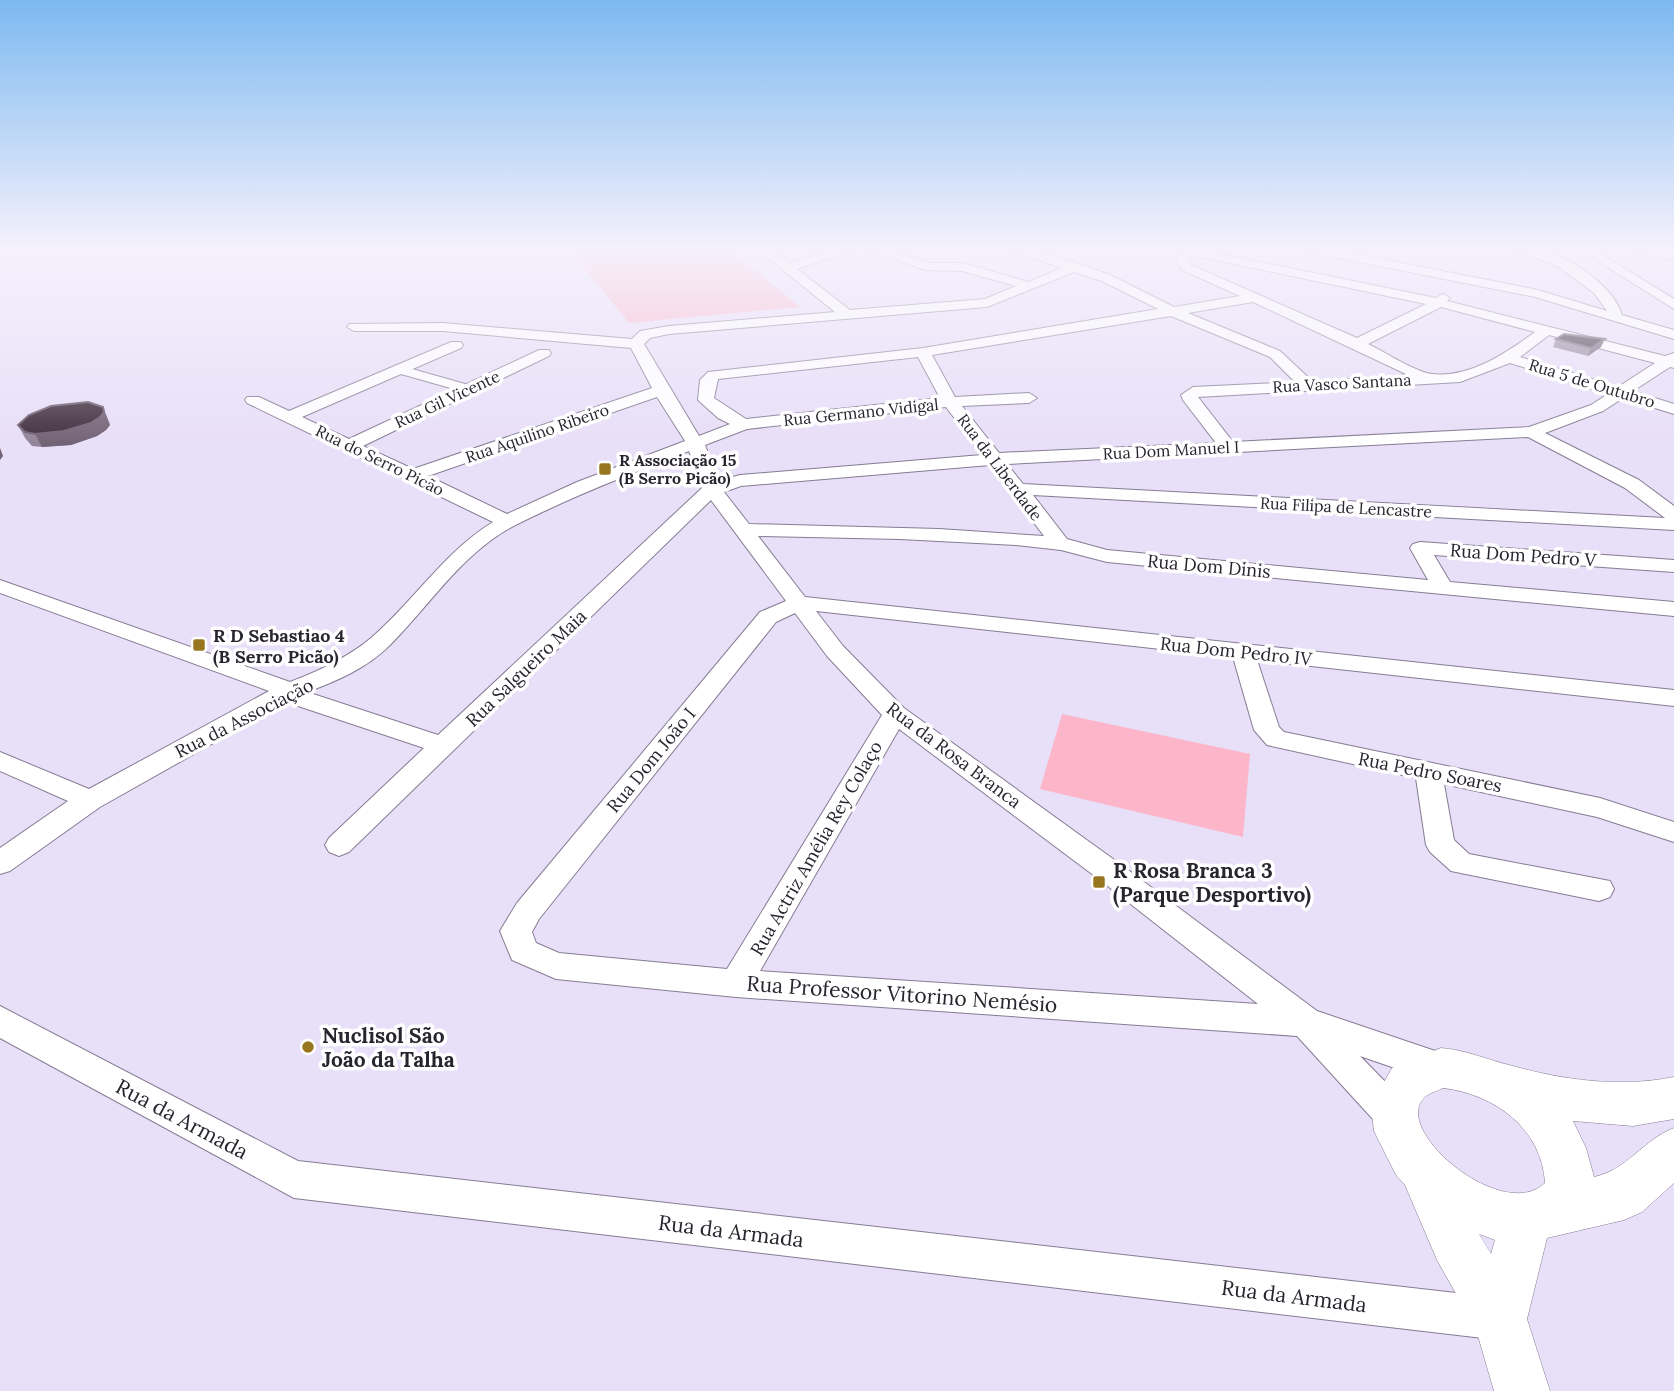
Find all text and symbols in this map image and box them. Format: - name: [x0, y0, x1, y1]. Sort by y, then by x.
- street label: Rua 5 de Outubro: [1526, 354, 1658, 412]
- street label: Rua Gil Vicente: [391, 366, 503, 432]
- street label: Rua Vasco Santana: [1272, 369, 1412, 397]
- street label: Rua Germano Vidigal: [782, 394, 940, 430]
- street label: Rua Aquilino Ribeiro: [463, 399, 611, 467]
- street label: Rua da Liberdade: [953, 410, 1047, 525]
- street label: Rua do Serro Picão: [312, 420, 448, 500]
- street label: Rua Dom Manuel I: [1102, 436, 1240, 464]
- place label: R Associação 15 (B Serro Picão): [619, 450, 737, 489]
- marker: R Associação 15 (B Serro Picão): [597, 461, 613, 477]
- street label: Rua Filipa de Lencastre: [1260, 493, 1433, 522]
- street label: Rua Dom Pedro V: [1449, 538, 1598, 572]
- street label: Rua Dom Dinis: [1146, 549, 1272, 583]
- street label: Rua Salgueiro Maia: [461, 604, 591, 732]
- place label: R D Sebastiao 4 (B Serro Picão): [213, 624, 345, 668]
- street label: Rua Dom Pedro IV: [1159, 632, 1314, 671]
- marker: R D Sebastiao 4 (B Serro Picão): [191, 637, 207, 653]
- street label: Rua da Associação: [171, 673, 317, 763]
- street label: Rua da Rosa Branca: [882, 697, 1026, 813]
- street label: Rua Dom João I: [602, 703, 700, 817]
- street label: Rua Actriz Amélia Rey Colaço: [745, 737, 887, 959]
- street label: Rua Pedro Soares: [1356, 747, 1504, 797]
- place label: R Rosa Branca 3 (Parque Desportivo): [1113, 857, 1311, 908]
- marker: R Rosa Branca 3 (Parque Desportivo): [1091, 874, 1107, 890]
- street label: Rua Professor Vitorino Nemésio: [746, 970, 1058, 1018]
- place label: Nuclisol São João da Talha: [322, 1022, 455, 1073]
- marker: Nuclisol São João da Talha: [300, 1039, 316, 1055]
- street label: Rua da Armada: [111, 1073, 253, 1165]
- street label: Rua da Armada: [657, 1209, 805, 1253]
- street label: Rua da Armada: [1220, 1274, 1368, 1318]

